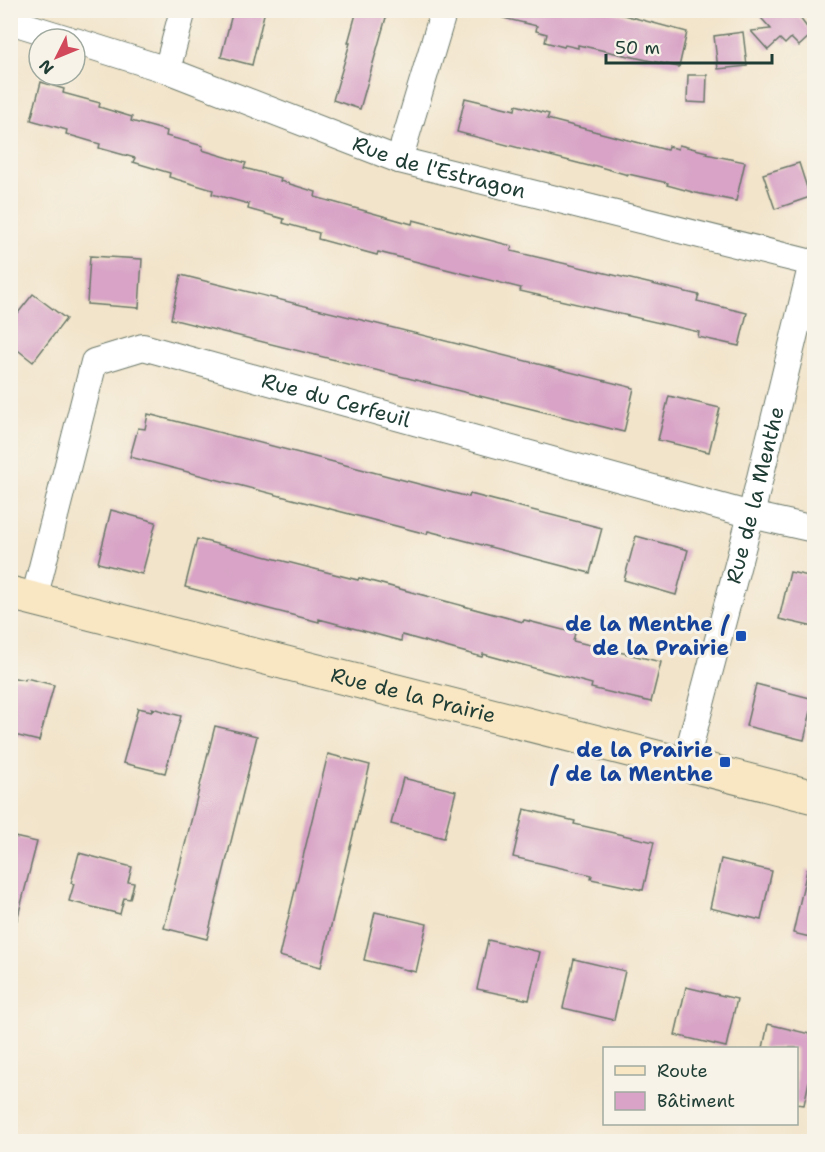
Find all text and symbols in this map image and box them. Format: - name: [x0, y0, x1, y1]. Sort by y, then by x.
- north arrow: [27, 27, 87, 87]
- scale bar: [606, 27, 772, 65]
- text: 50 m: [615, 36, 660, 60]
- text: N: [34, 55, 58, 79]
- street label: Rue de l'Estragon: [349, 129, 529, 205]
- street label: Rue du Cerfeuil: [258, 366, 414, 434]
- street label: Rue de la Menthe: [719, 404, 791, 587]
- place label: de la Menthe / de la Prairie: [565, 610, 730, 662]
- marker: de la Menthe / de la Prairie: [734, 629, 748, 643]
- street label: Rue de la Prairie: [328, 661, 499, 730]
- place label: de la Prairie / de la Menthe: [549, 736, 713, 788]
- marker: de la Prairie / de la Menthe: [718, 755, 732, 769]
- legend: [603, 1047, 798, 1125]
- text: Route: [657, 1059, 708, 1083]
- text: Bâtiment: [657, 1089, 735, 1113]

